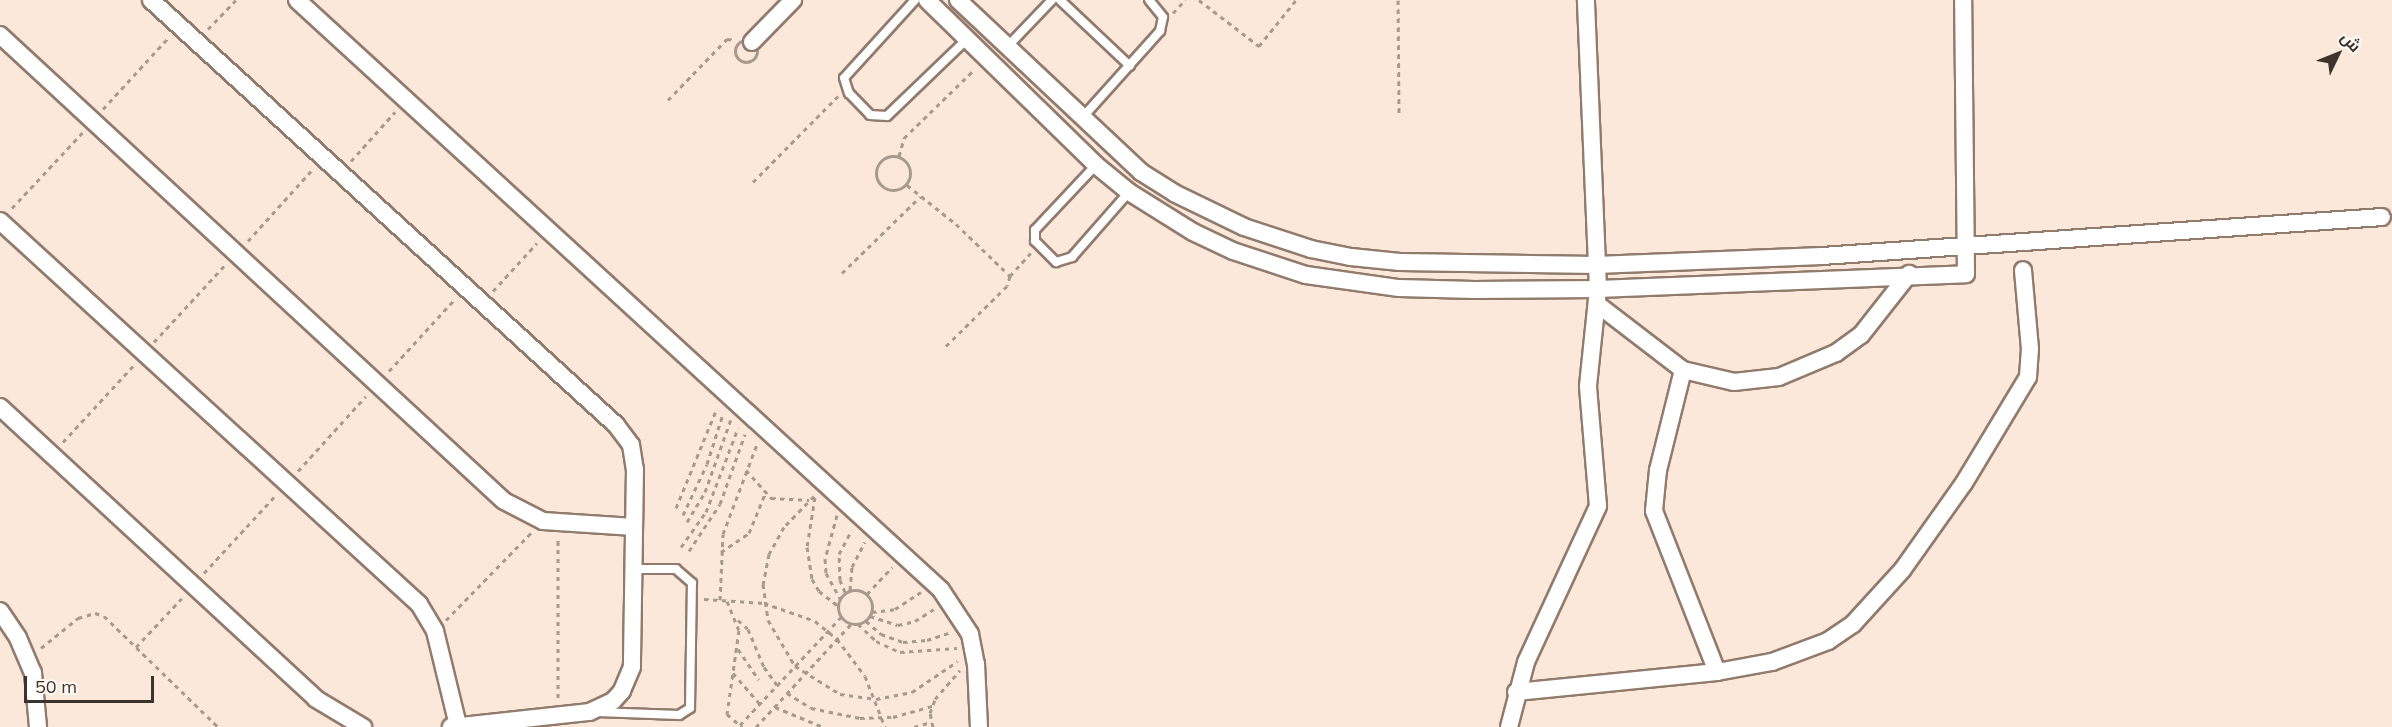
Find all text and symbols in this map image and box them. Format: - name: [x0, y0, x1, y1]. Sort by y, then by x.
- north arrow: [2308, 24, 2368, 84]
- text: ش: [2337, 27, 2365, 56]
- scale bar: [27, 664, 158, 702]
- text: 50 m: [35, 675, 77, 698]

